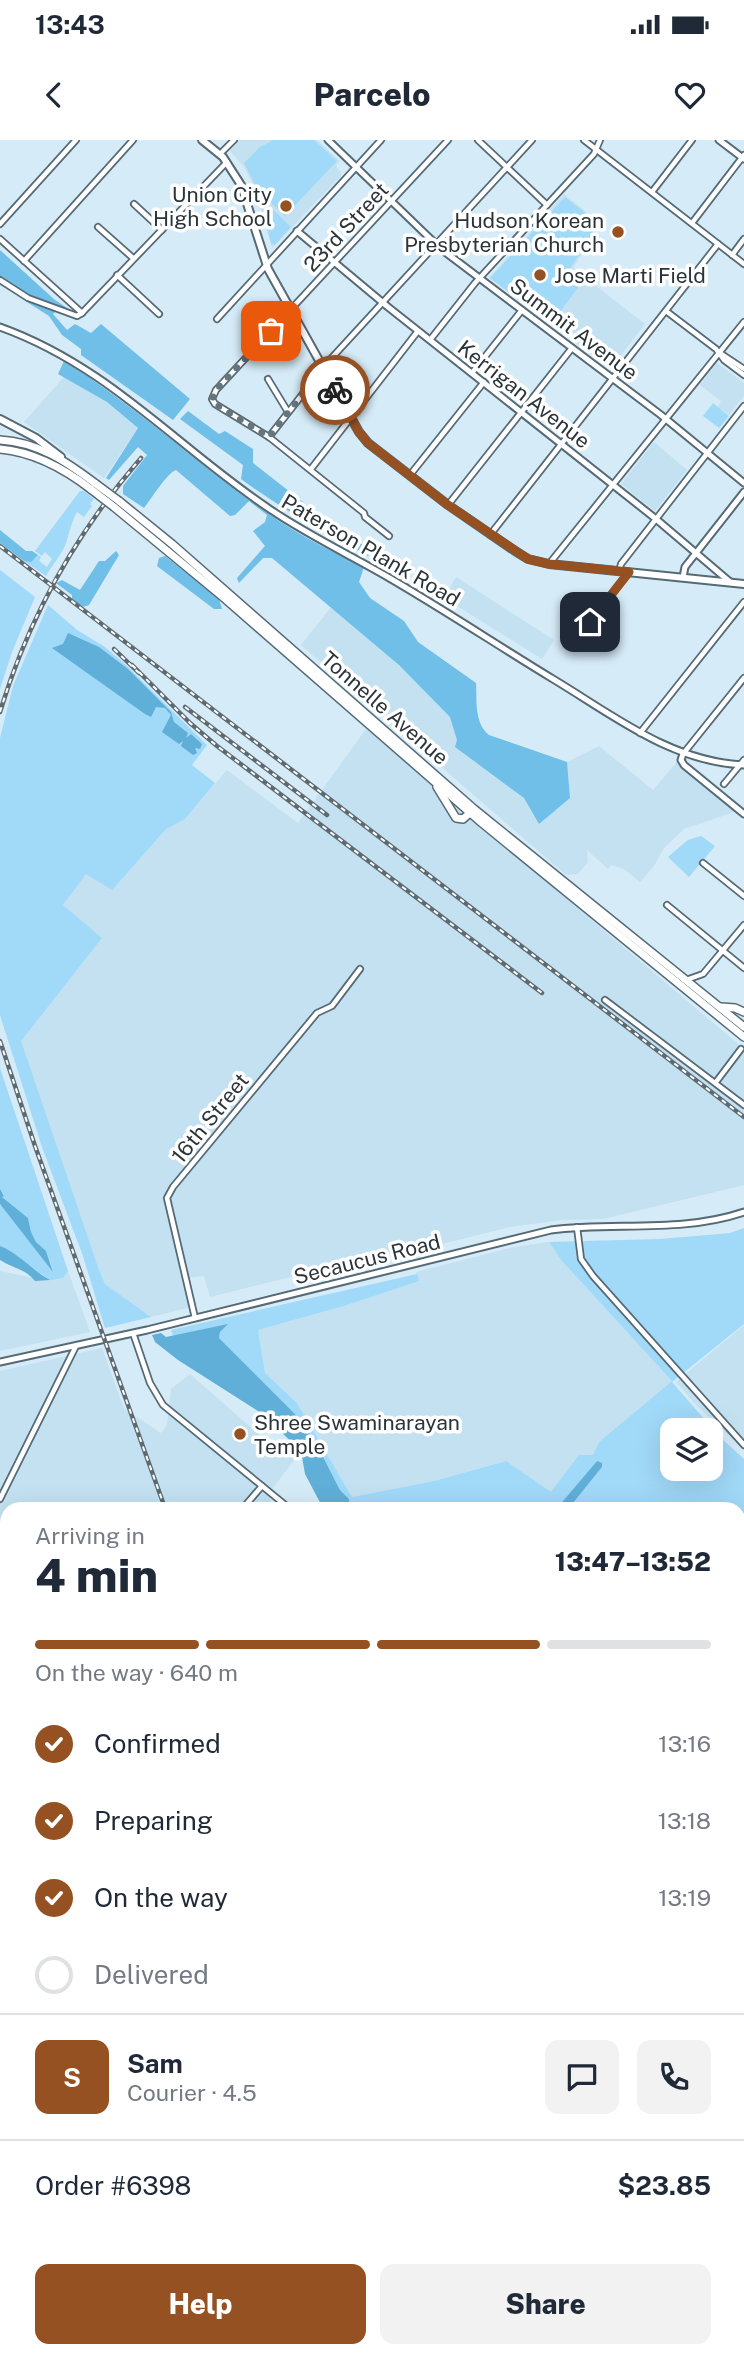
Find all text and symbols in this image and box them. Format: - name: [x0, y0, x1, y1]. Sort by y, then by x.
- text: 13:43: [35, 9, 105, 40]
- icon: back: [35, 76, 73, 114]
- text: Parcelo: [313, 76, 431, 113]
- icon: heart: [671, 76, 709, 114]
- street label: 23rd Street: [298, 177, 394, 277]
- place label: Union City High School: [153, 182, 272, 231]
- marker: Union City High School: [278, 198, 294, 214]
- place label: Hudson Korean Presbyterian Church: [404, 208, 604, 257]
- marker: Hudson Korean Presbyterian Church: [610, 224, 626, 240]
- place label: Jose Marti Field: [554, 263, 706, 288]
- marker: Jose Marti Field: [532, 267, 548, 283]
- street label: Summit Avenue: [505, 273, 643, 385]
- pin: [241, 301, 301, 361]
- icon: bag: [252, 312, 290, 350]
- street label: Kerrigan Avenue: [453, 335, 595, 453]
- courier: [300, 355, 370, 425]
- icon: bike: [316, 371, 354, 409]
- street label: Paterson Plank Road: [277, 489, 465, 611]
- pin: [560, 592, 620, 652]
- icon: home: [571, 603, 609, 641]
- street label: Tonnelle Avenue: [316, 646, 454, 770]
- street label: 16th Street: [166, 1068, 254, 1168]
- street label: Secaucus Road: [291, 1229, 443, 1289]
- place label: Shree Swaminarayan Temple: [254, 1410, 460, 1459]
- map controls: [660, 1418, 723, 1481]
- button: layers: [660, 1418, 723, 1481]
- marker: Shree Swaminarayan Temple: [232, 1426, 248, 1442]
- text: Arriving in: [35, 1522, 145, 1549]
- text: 13:47–13:52: [555, 1546, 711, 1577]
- text: 4 min: [35, 1548, 158, 1602]
- text: On the way · 640 m: [35, 1659, 238, 1686]
- icon: check: [35, 1725, 73, 1763]
- text: Confirmed: [94, 1728, 221, 1759]
- text: 13:16: [658, 1730, 711, 1757]
- icon: check: [35, 1802, 73, 1840]
- text: Preparing: [94, 1805, 213, 1836]
- text: 13:18: [658, 1807, 711, 1834]
- icon: check: [35, 1879, 73, 1917]
- text: On the way: [94, 1882, 228, 1913]
- text: 13:19: [658, 1884, 711, 1911]
- text: Delivered: [94, 1959, 209, 1990]
- button: chat: [545, 2040, 619, 2114]
- button: phone: [637, 2040, 711, 2114]
- text: Sam: [127, 2048, 183, 2079]
- text: S: [63, 2062, 81, 2093]
- text: Courier · 4.5: [127, 2079, 257, 2106]
- text: Order #6398: [35, 2170, 191, 2201]
- text: $23.85: [618, 2170, 711, 2201]
- button: Help: [35, 2264, 366, 2344]
- button: Share: [380, 2264, 711, 2344]

